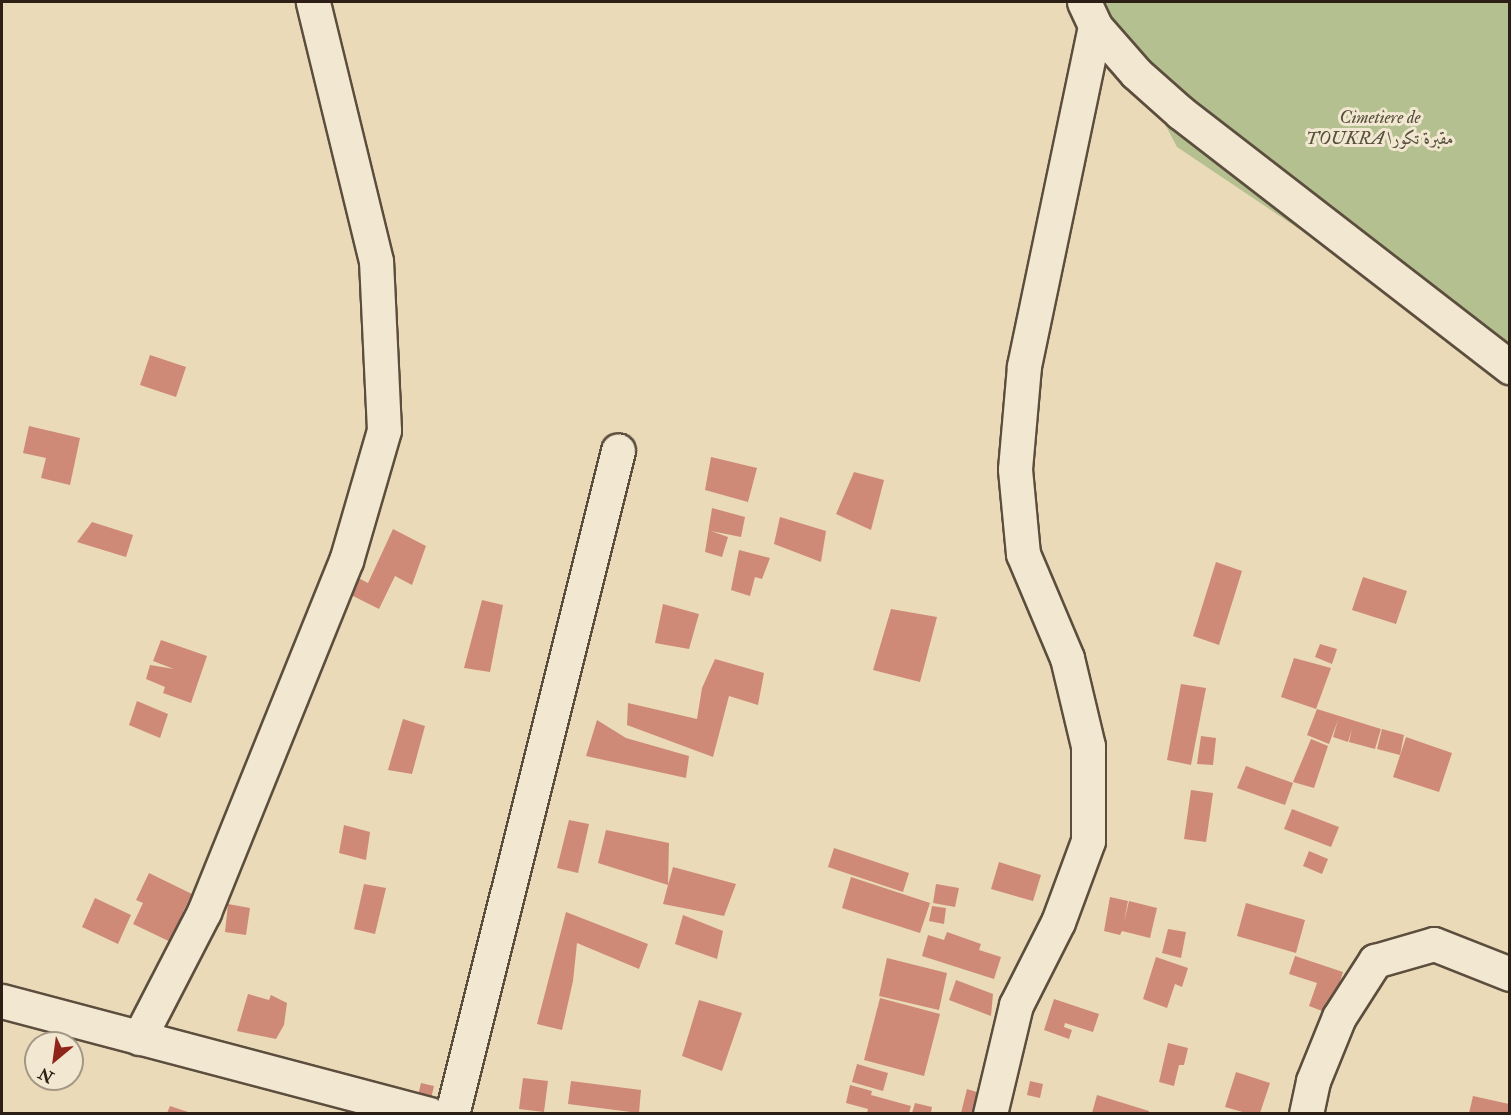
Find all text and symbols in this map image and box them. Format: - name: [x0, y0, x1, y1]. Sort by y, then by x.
- park label: Cimetiere de TOUKRA مقبرة تكورا: [1306, 108, 1454, 150]
- north arrow: [24, 1031, 84, 1091]
- text: N: [35, 1063, 57, 1087]

